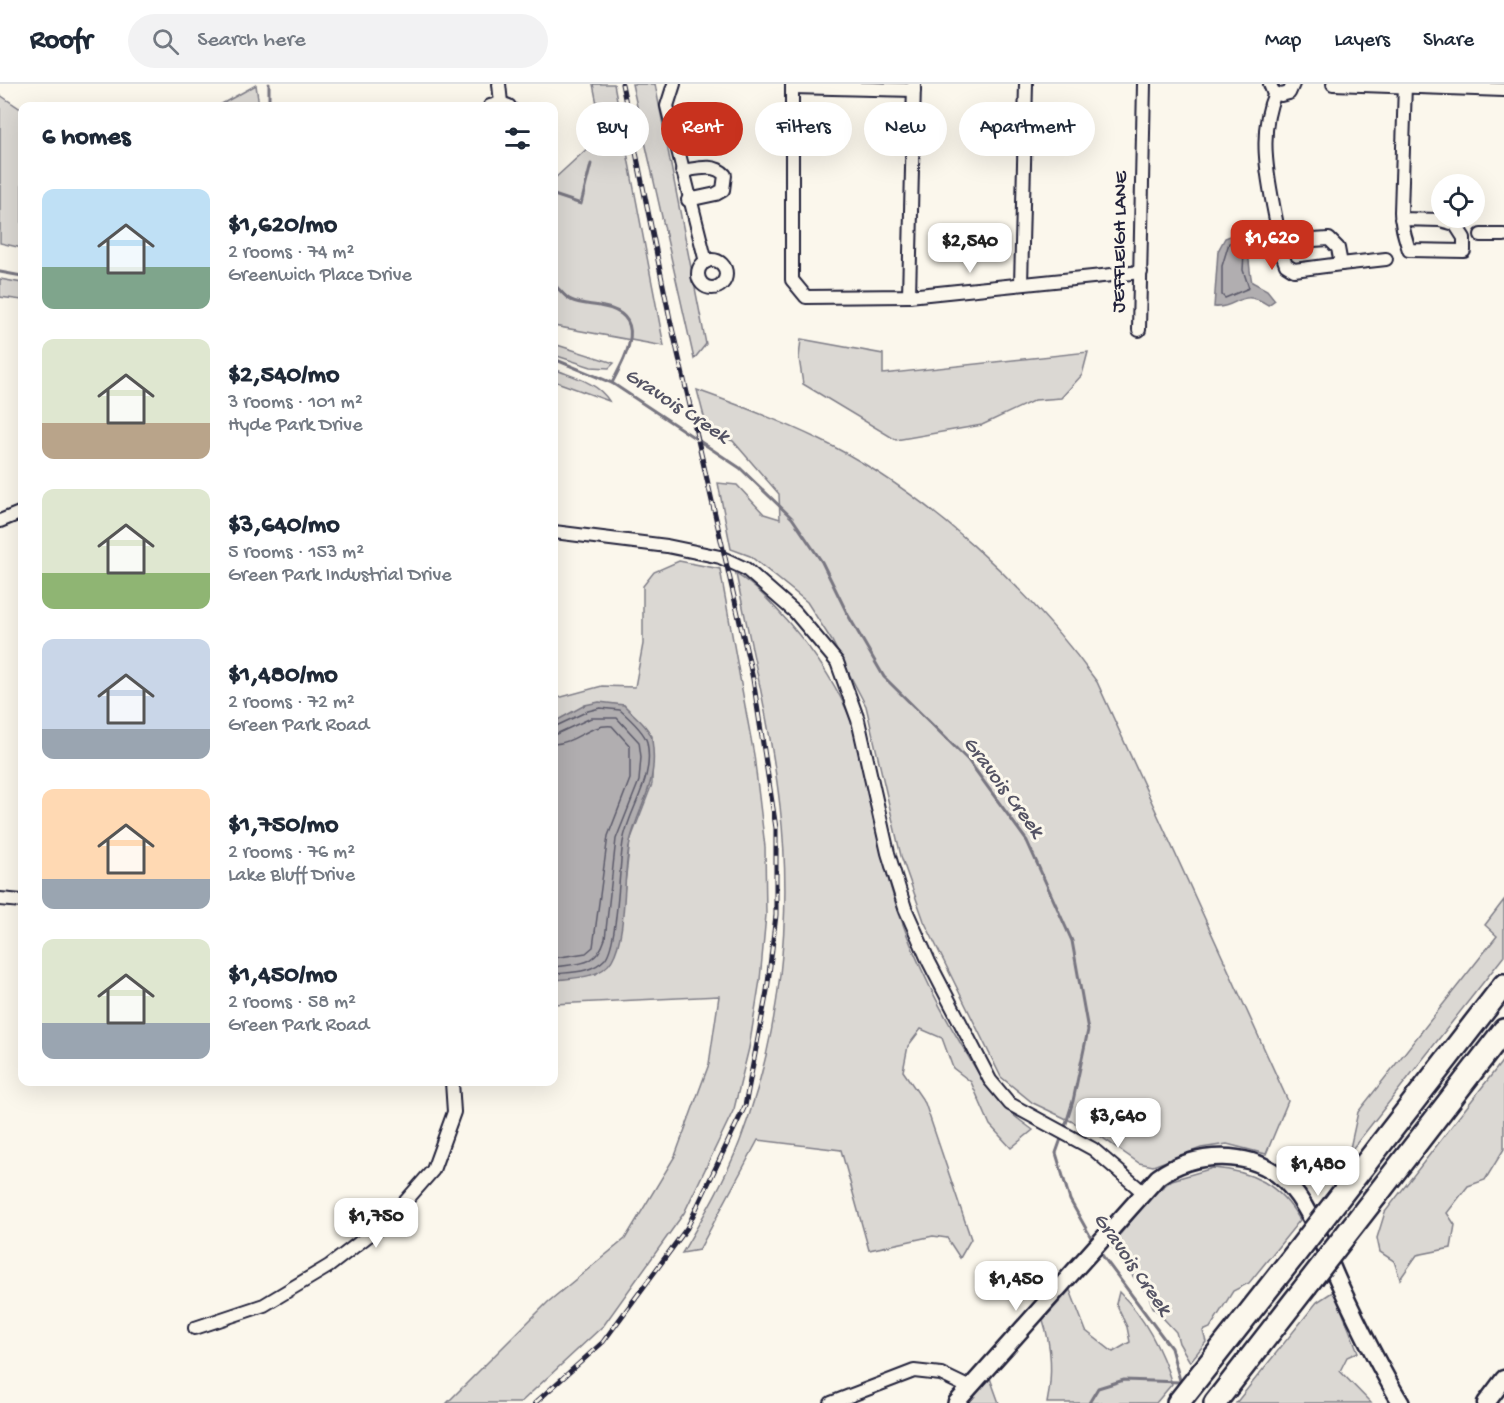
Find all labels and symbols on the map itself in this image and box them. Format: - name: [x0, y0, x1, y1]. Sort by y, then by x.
- street label: JEFFLEIGH LANE: [1108, 170, 1134, 313]
- pin: $1,620: [1223, 220, 1321, 271]
- pin: $2,540: [921, 223, 1019, 274]
- water label: Gravois Creek: [619, 364, 735, 451]
- water label: Gravois Creek: [956, 733, 1050, 845]
- pin: $3,640: [1069, 1098, 1167, 1149]
- pin: $1,480: [1269, 1146, 1367, 1197]
- pin: $1,750: [327, 1198, 425, 1249]
- water label: Gravois Creek: [1086, 1209, 1177, 1323]
- pin: $1,450: [967, 1261, 1065, 1312]

